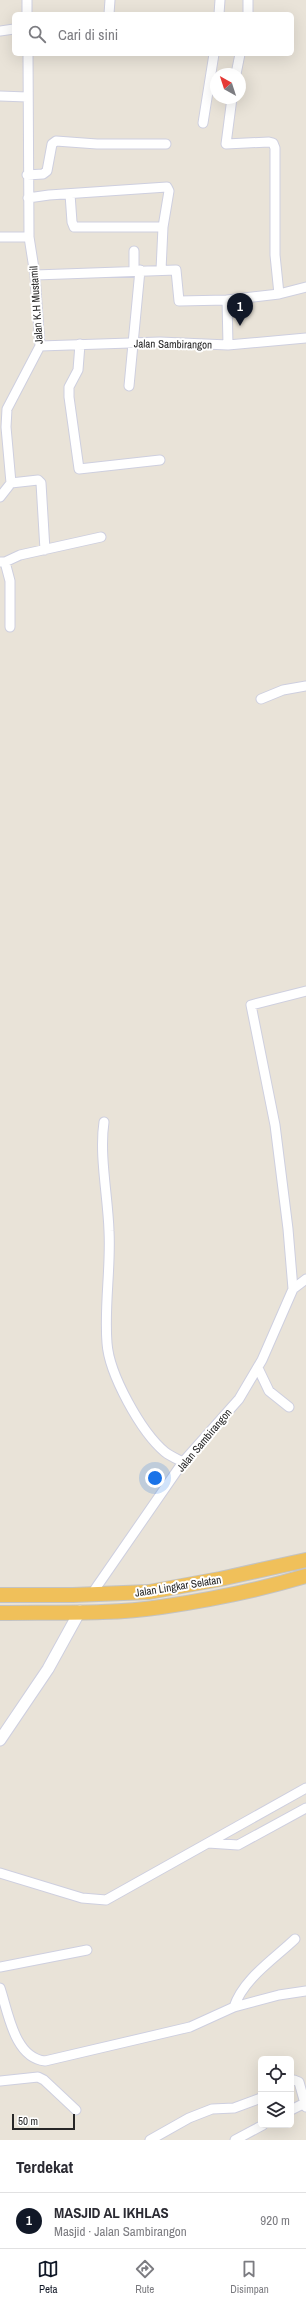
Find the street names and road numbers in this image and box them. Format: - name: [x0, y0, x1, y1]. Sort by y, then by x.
- street label: Jalan K.H Mustamil: [26, 266, 46, 344]
- street label: Jalan Sambirangon: [134, 336, 212, 352]
- street label: Jalan Sambirangon: [173, 1406, 235, 1474]
- street label: Jalan Lingkar Selatan: [134, 1572, 222, 1600]

